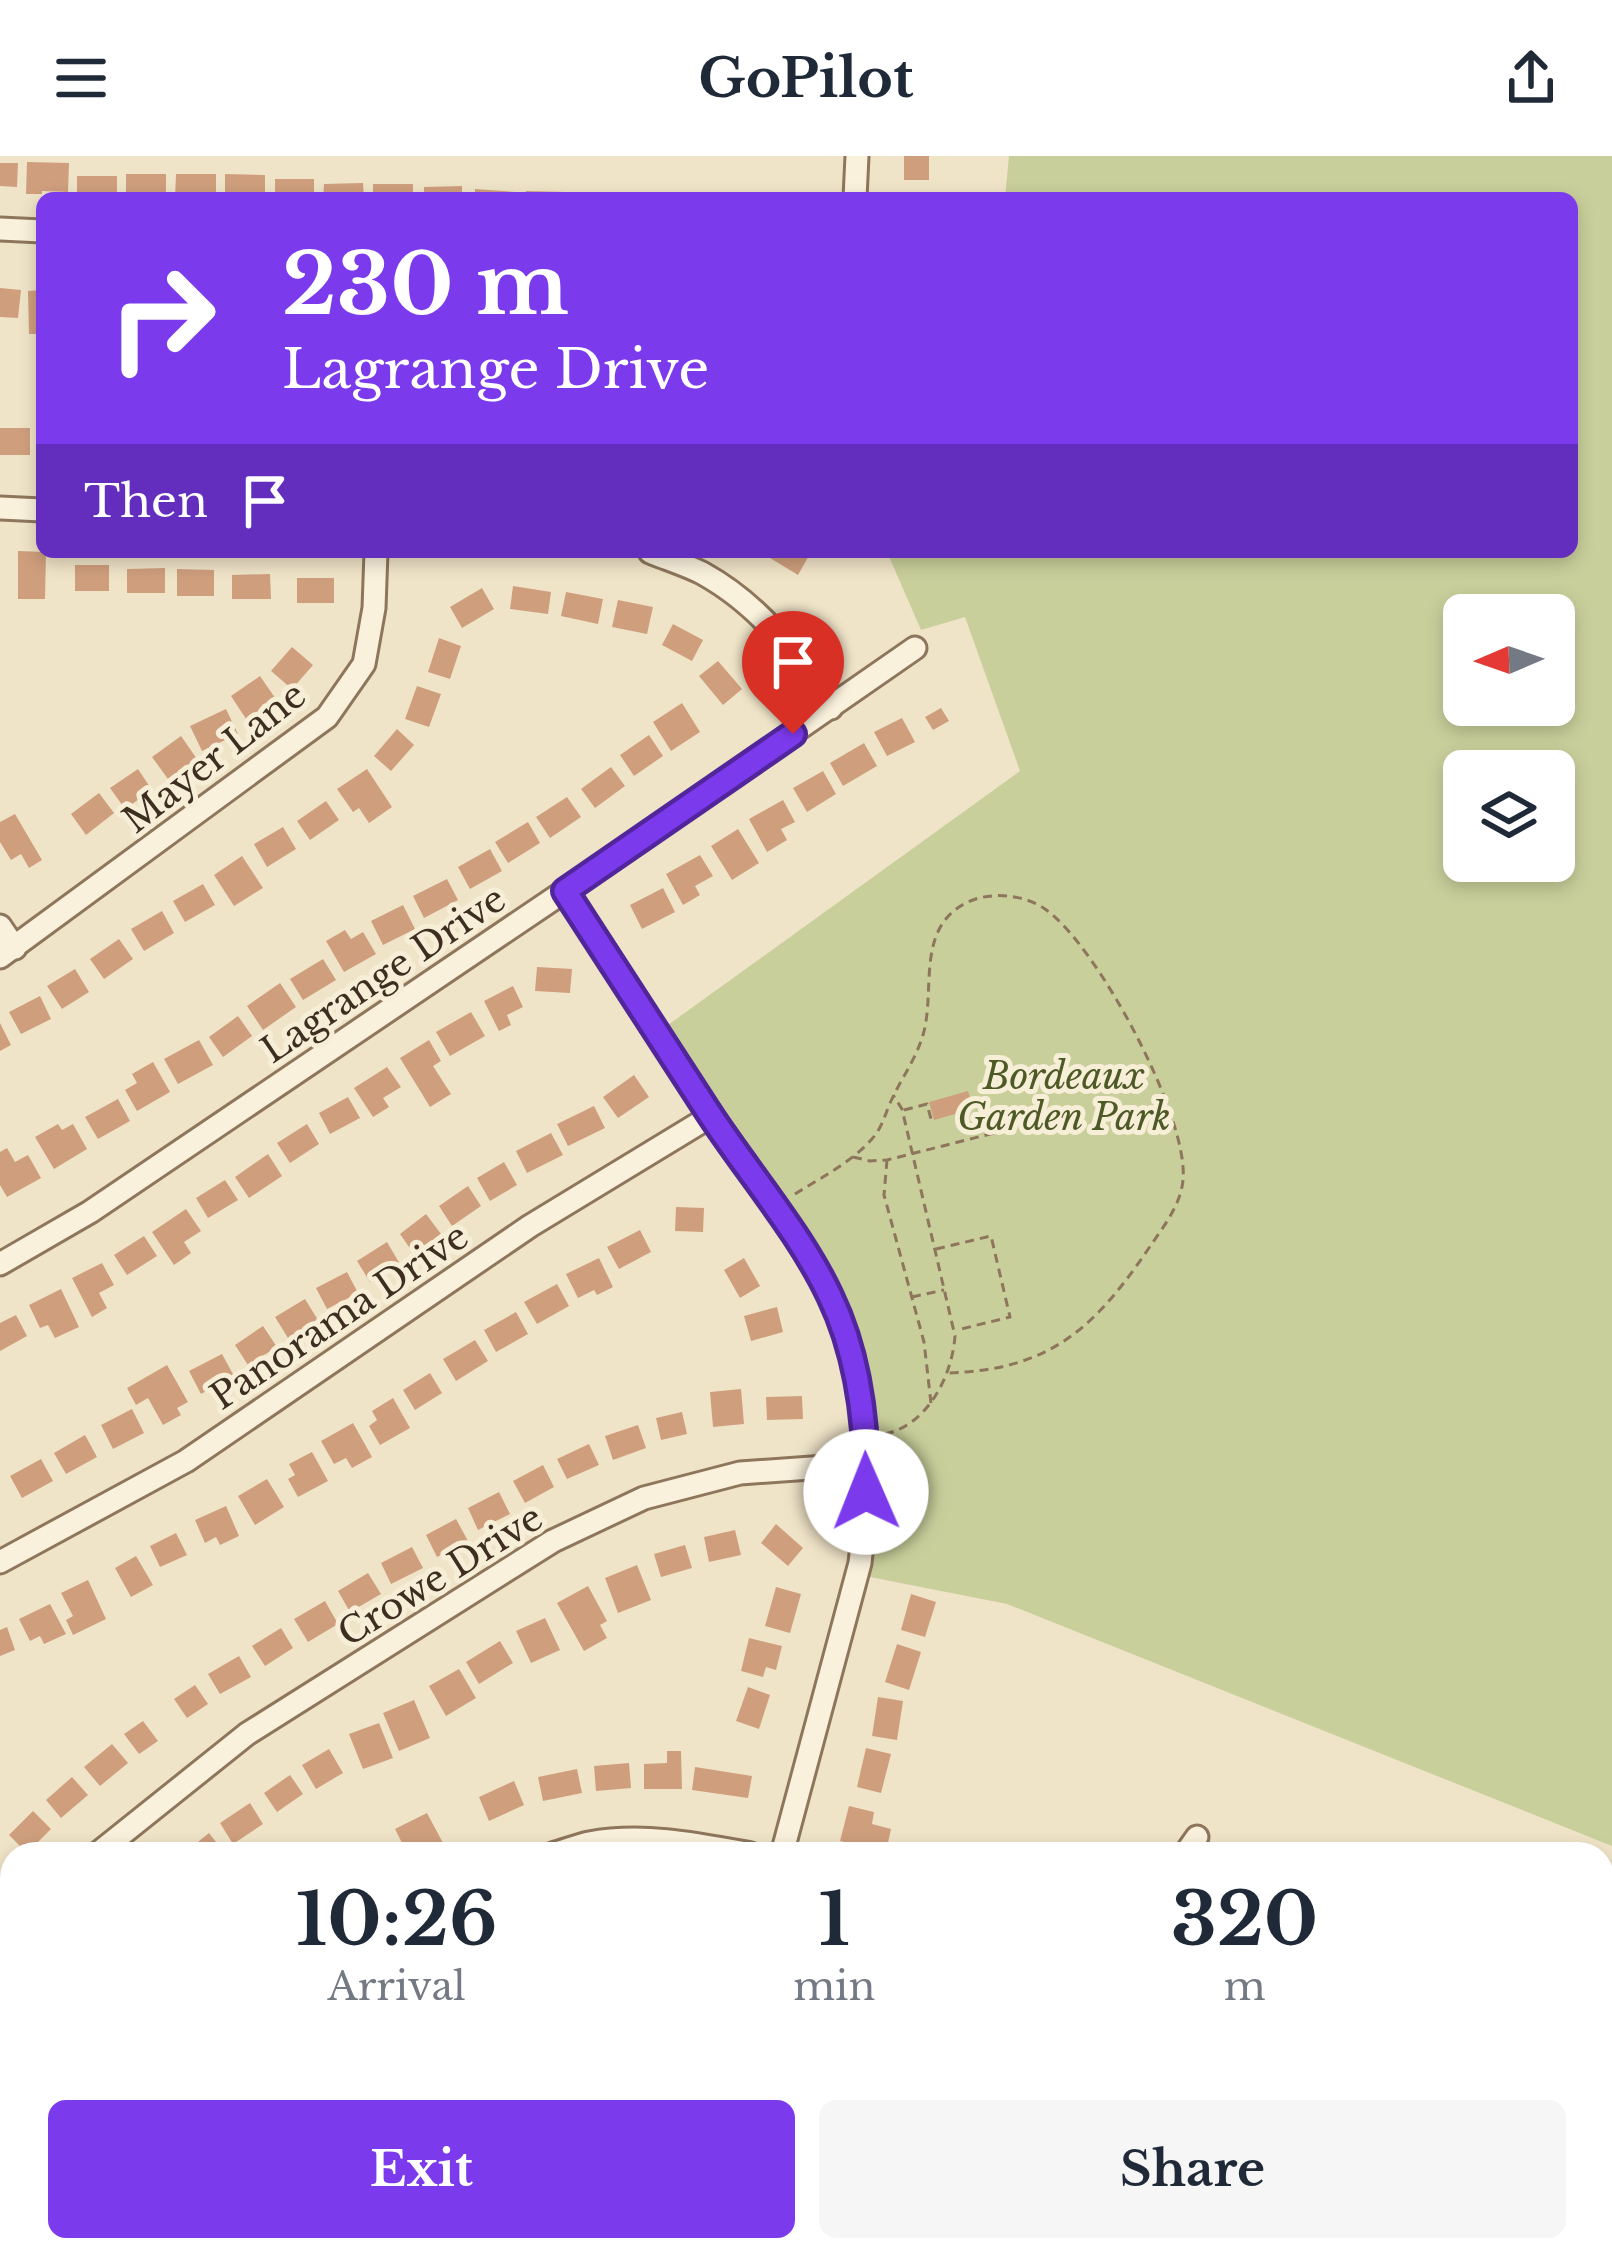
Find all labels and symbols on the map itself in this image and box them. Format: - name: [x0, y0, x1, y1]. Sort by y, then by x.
- north arrow: [1443, 594, 1575, 726]
- pin: [742, 611, 844, 734]
- street label: Mayer Lane: [114, 672, 315, 843]
- street label: Lagrange Drive: [253, 876, 514, 1073]
- park label: Bordeaux Garden Park: [957, 1054, 1171, 1140]
- street label: Panorama Drive: [202, 1214, 477, 1419]
- position arrow: [803, 1429, 929, 1555]
- street label: Crowe Drive: [330, 1495, 551, 1656]

